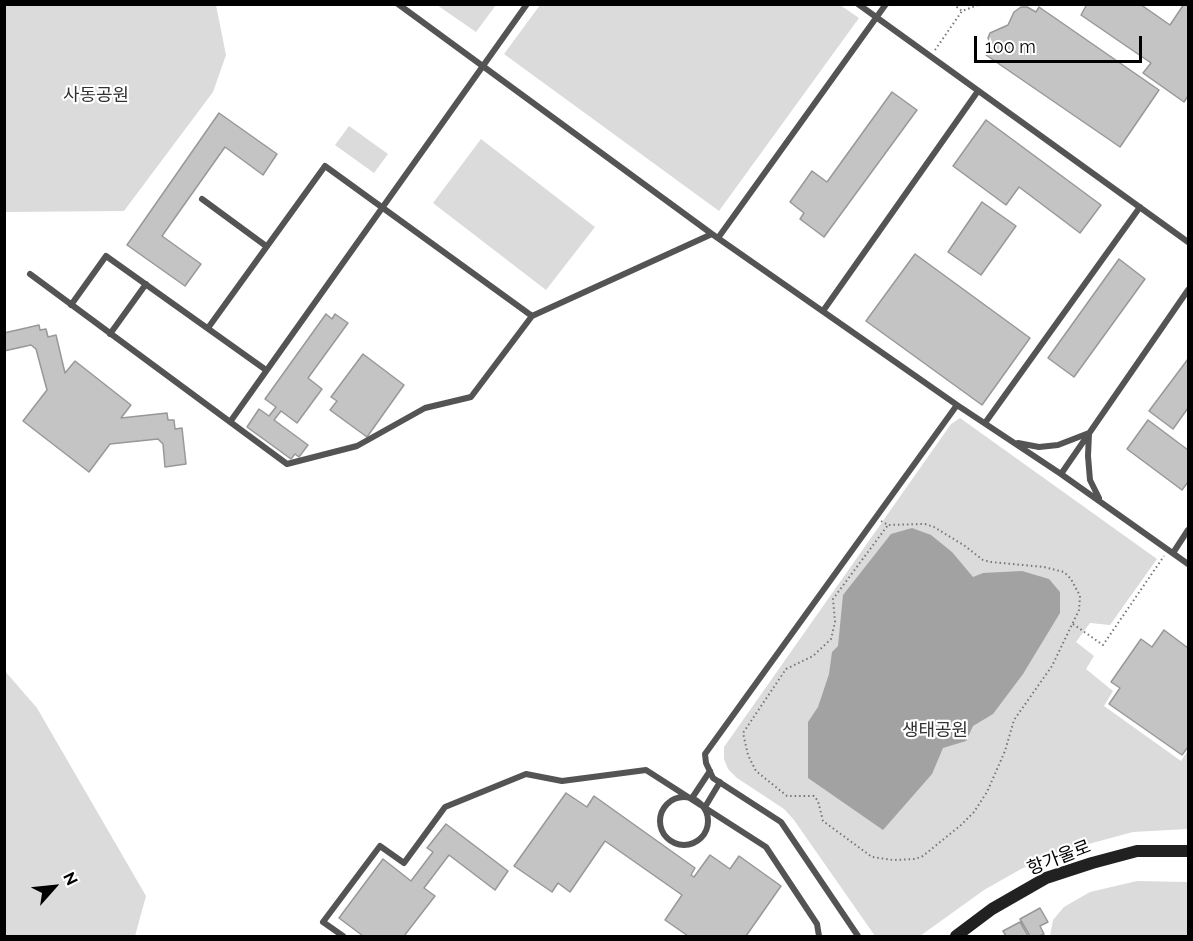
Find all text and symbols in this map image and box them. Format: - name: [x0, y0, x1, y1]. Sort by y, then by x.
- scale bar: [977, 24, 1145, 62]
- text: 100 m: [985, 36, 1036, 57]
- park label: 사동공원: [63, 85, 129, 107]
- park label: 생태공원: [902, 720, 968, 742]
- street label: 항가울로: [1024, 836, 1094, 880]
- north arrow: [24, 857, 84, 917]
- text: N: [59, 869, 82, 888]

